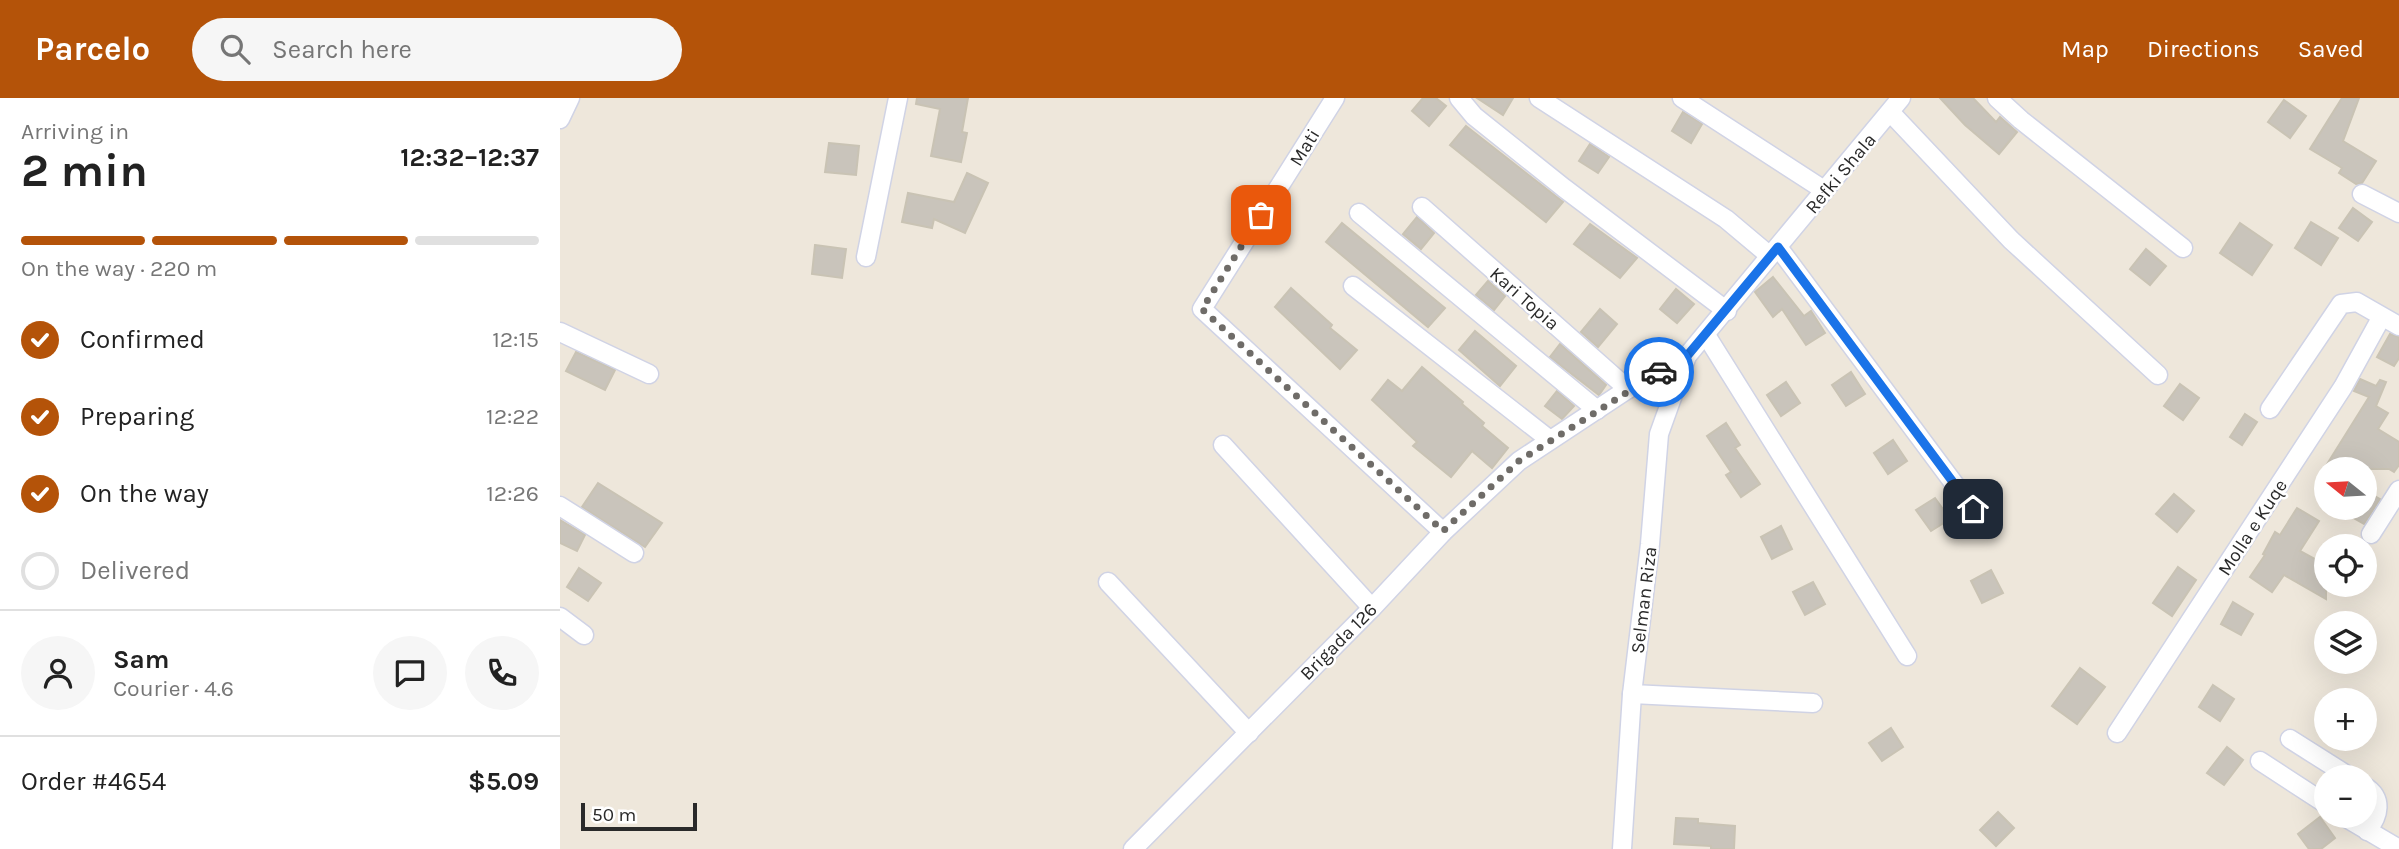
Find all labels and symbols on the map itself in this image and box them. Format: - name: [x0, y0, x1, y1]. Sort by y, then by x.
- street label: Mati: [1285, 125, 1325, 170]
- street label: Refki Shala: [1801, 129, 1881, 218]
- pin: [1231, 185, 1291, 245]
- street label: Kari Topia: [1485, 263, 1564, 335]
- courier: [1624, 337, 1694, 407]
- north arrow: [2314, 457, 2376, 520]
- street label: Molla e Kuqe: [2214, 475, 2292, 580]
- pin: [1943, 479, 2003, 539]
- street label: Selman Riza: [1627, 545, 1661, 655]
- street label: Brigada 126: [1296, 599, 1382, 685]
- scale bar: [581, 800, 696, 832]

